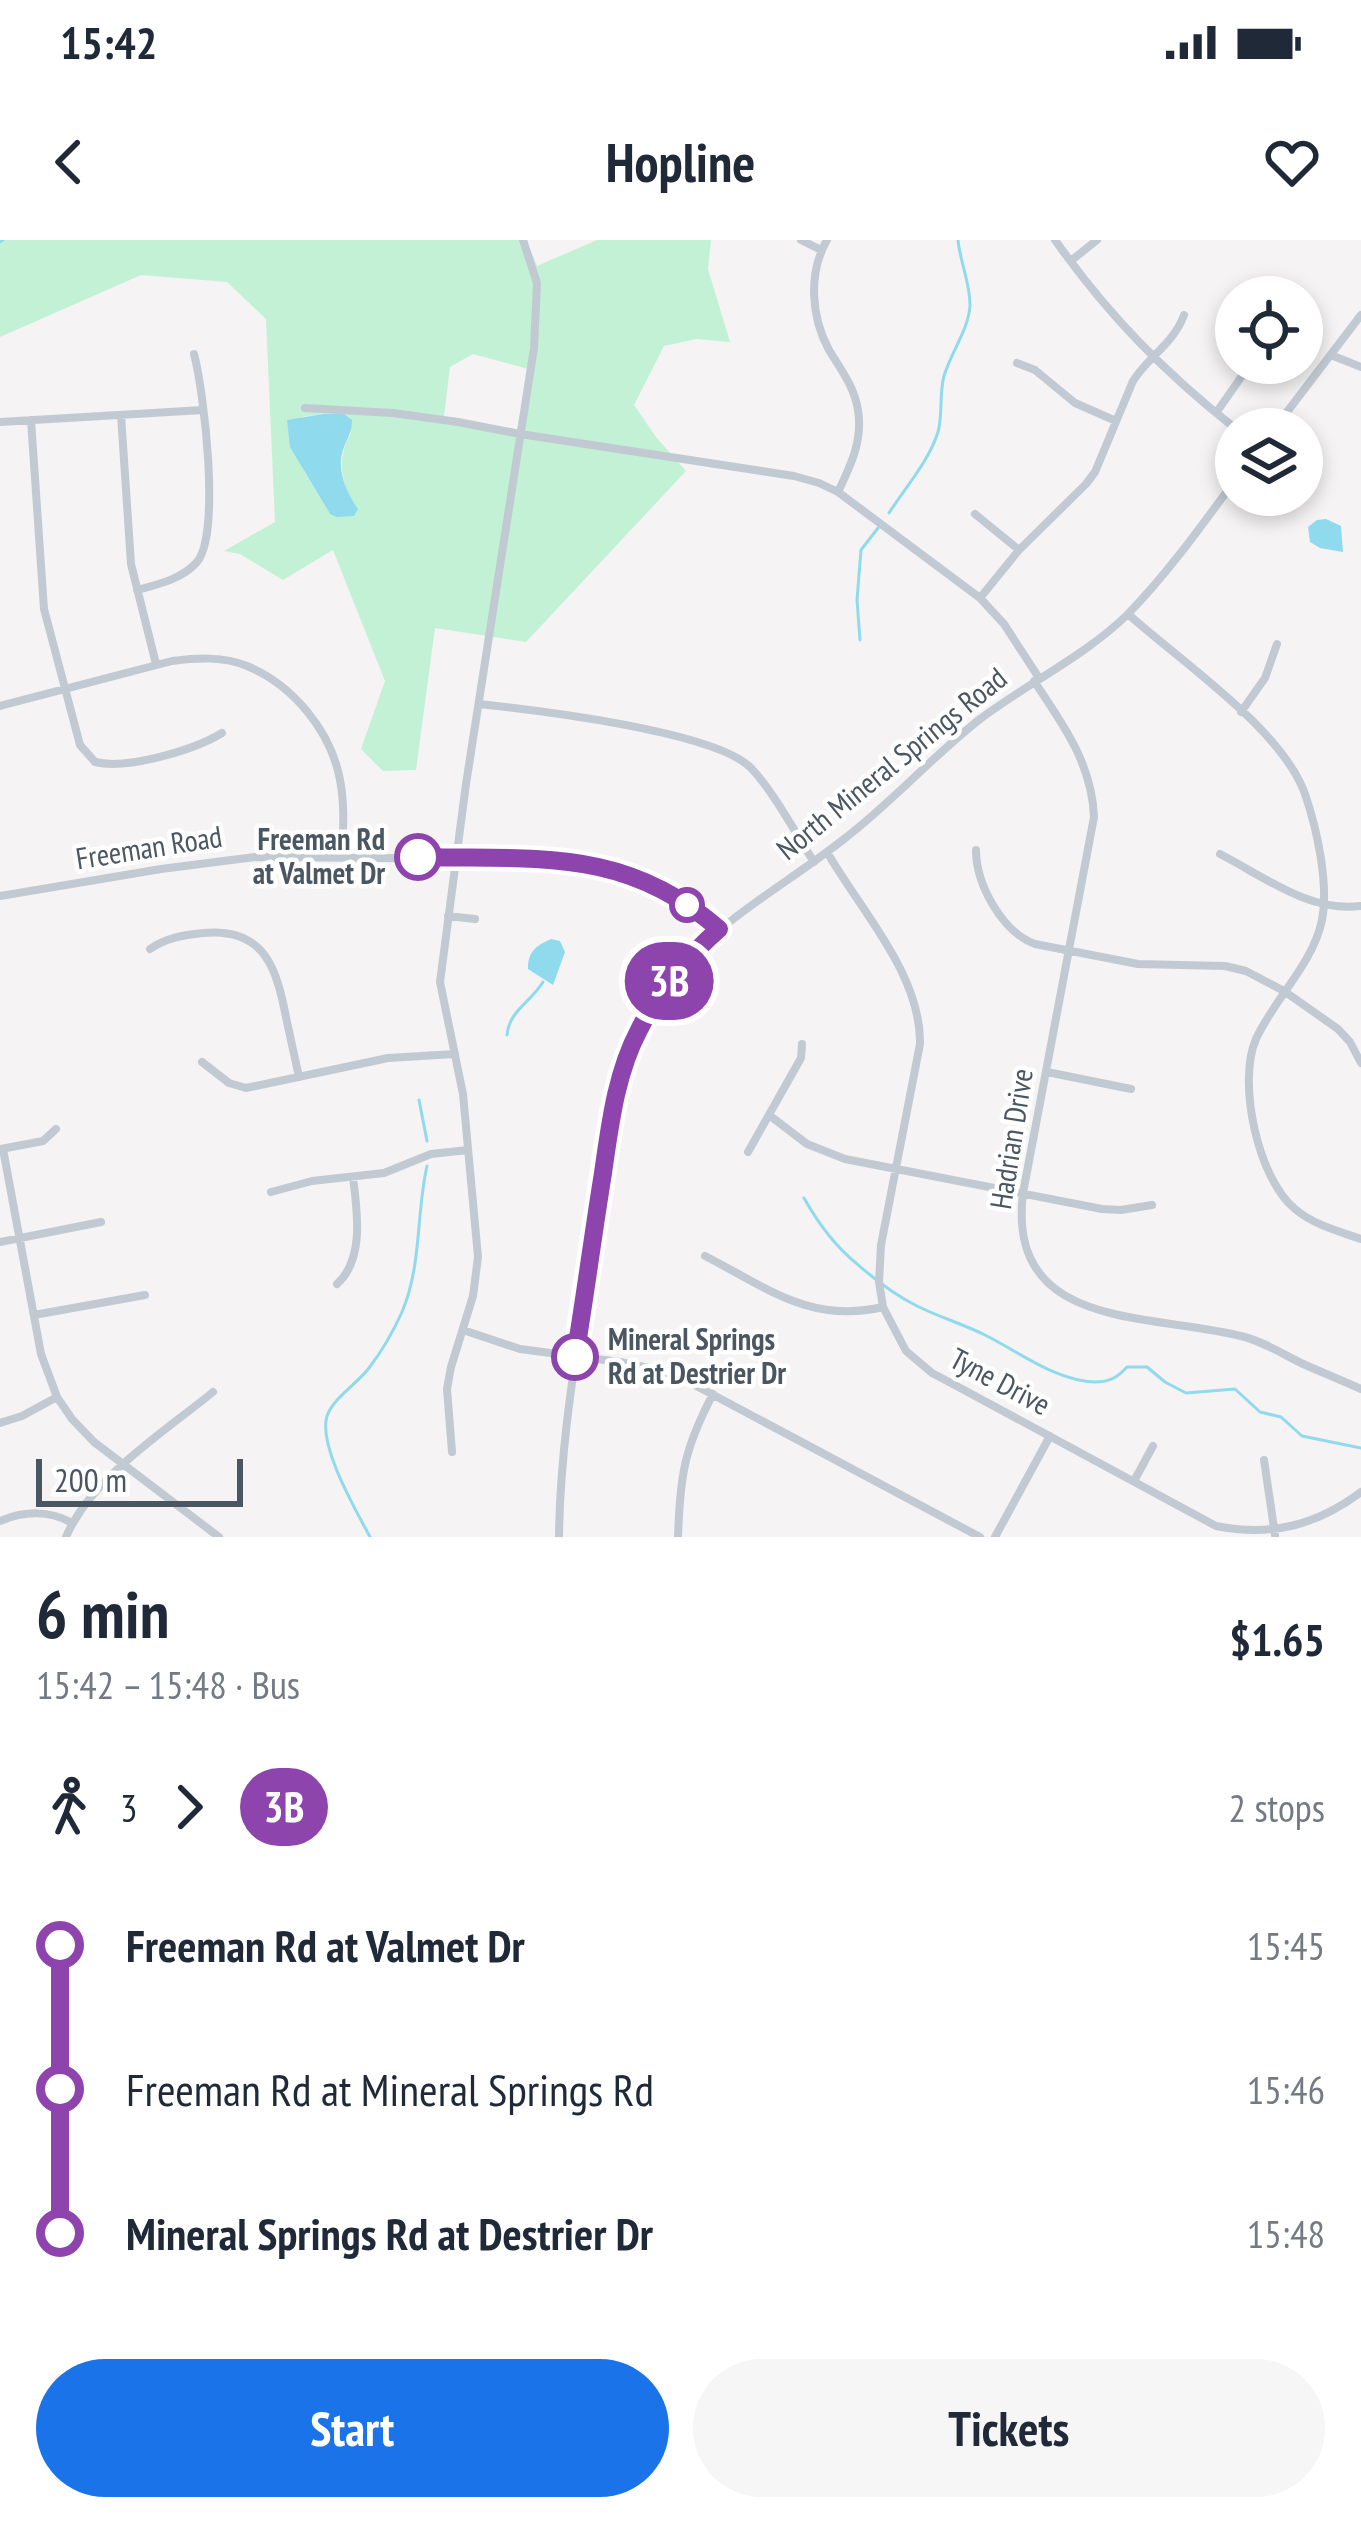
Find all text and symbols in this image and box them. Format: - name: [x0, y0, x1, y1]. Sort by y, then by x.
- text: 15:42: [60, 13, 157, 71]
- text: Hopline: [606, 127, 755, 197]
- icon: back: [36, 129, 102, 195]
- icon: heart: [1259, 129, 1325, 195]
- map controls: [1215, 276, 1323, 516]
- button: locate: [1215, 276, 1323, 384]
- button: layers: [1215, 408, 1323, 516]
- street label: North Mineral Springs Road: [768, 658, 1014, 868]
- street label: Freeman Road: [73, 816, 225, 877]
- place label: Freeman Rd at Valmet Dr: [253, 819, 385, 892]
- marker: Freeman Rd at Valmet Dr: [396, 835, 440, 879]
- unlabelled marker: [671, 889, 703, 921]
- line badge: 3B: [615, 942, 723, 1020]
- text: 3B: [649, 953, 689, 1008]
- street label: Hadrian Drive: [980, 1066, 1041, 1212]
- place label: Mineral Springs Rd at Destrier Dr: [608, 1319, 786, 1392]
- marker: Mineral Springs Rd at Destrier Dr: [553, 1335, 597, 1379]
- street label: Tyne Drive: [944, 1338, 1058, 1423]
- scale bar: [36, 1453, 243, 1506]
- text: 200 m: [54, 1458, 127, 1501]
- text: 6 min: [36, 1571, 169, 1656]
- text: $1.65: [1229, 1610, 1325, 1668]
- text: 15:42 – 15:48 · Bus: [36, 1659, 300, 1710]
- icon: walk: [36, 1774, 102, 1840]
- icon: forward: [156, 1774, 222, 1840]
- text: 3B: [264, 1779, 304, 1834]
- text: 3: [120, 1782, 138, 1833]
- text: 2 stops: [1229, 1782, 1325, 1833]
- text: Freeman Rd at Valmet Dr: [126, 1916, 525, 1974]
- text: 15:45: [1247, 1920, 1325, 1971]
- text: Freeman Rd at Mineral Springs Rd: [126, 2060, 654, 2118]
- text: 15:46: [1247, 2064, 1325, 2115]
- text: Mineral Springs Rd at Destrier Dr: [126, 2204, 653, 2262]
- text: 15:48: [1247, 2208, 1325, 2259]
- button: Start: [36, 2359, 669, 2497]
- button: Tickets: [693, 2359, 1325, 2497]

